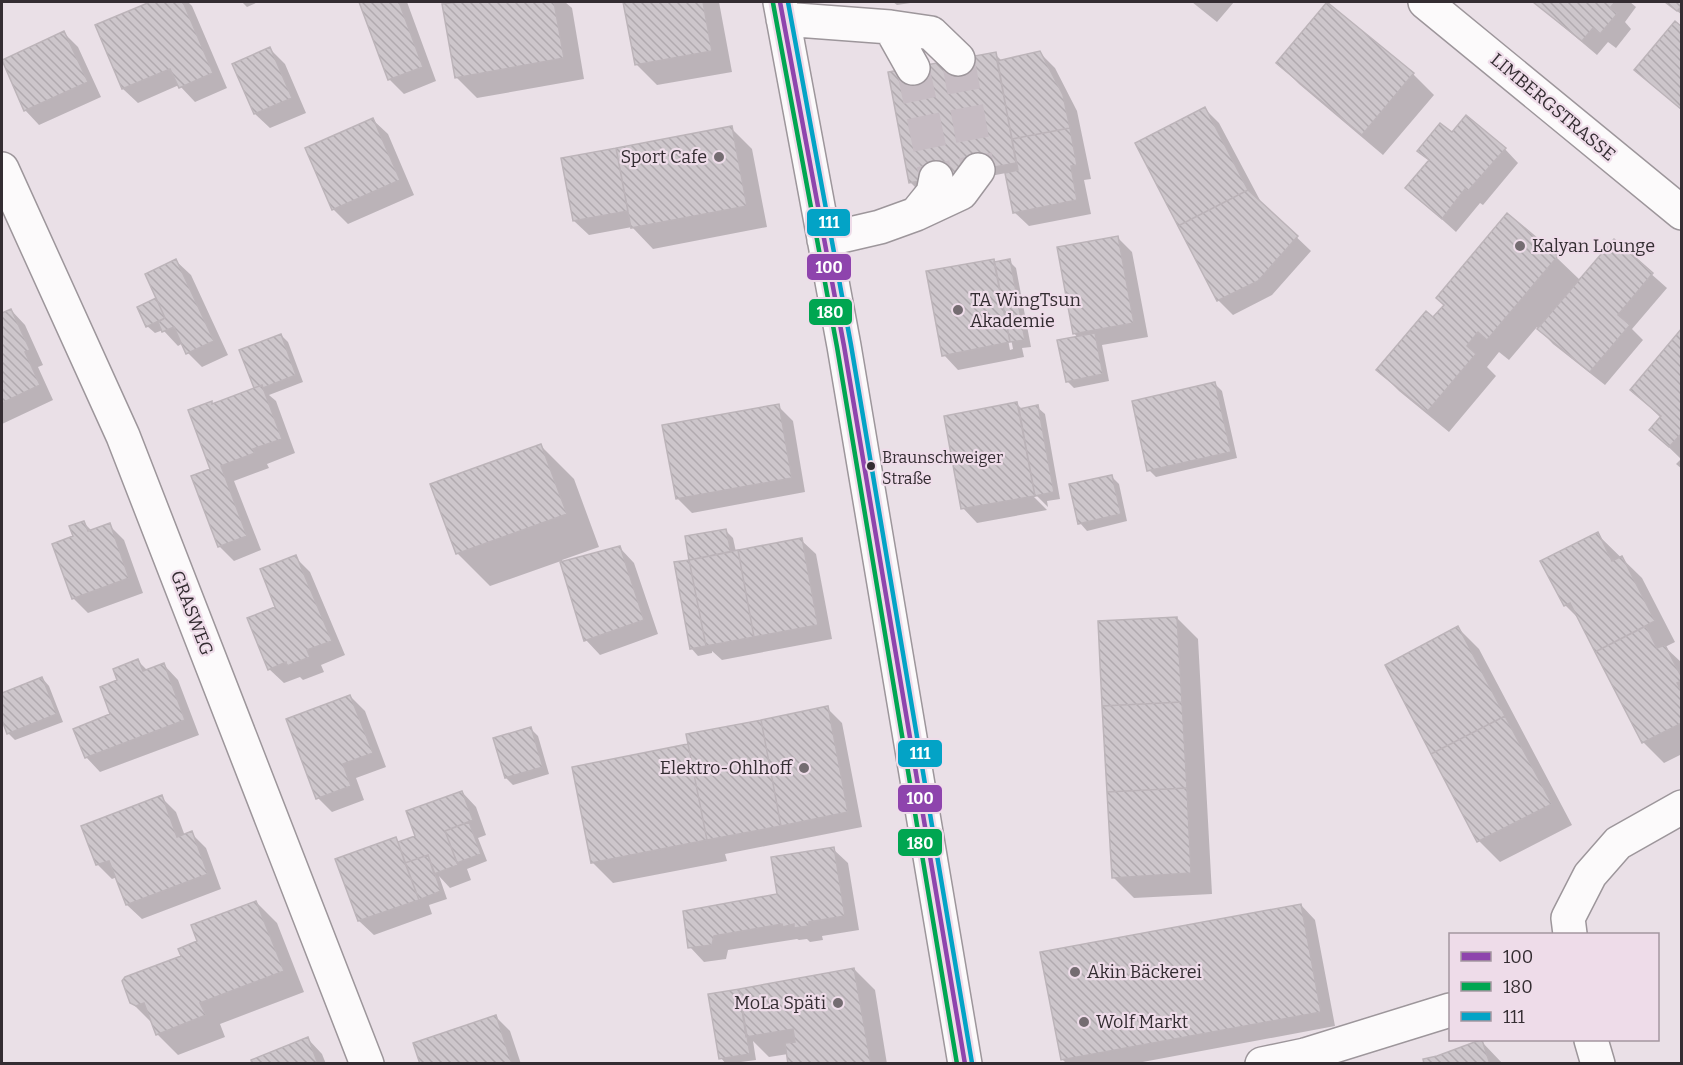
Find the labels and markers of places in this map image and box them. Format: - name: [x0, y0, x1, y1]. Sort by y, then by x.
- place label: Sport Cafe: [621, 146, 707, 168]
- marker: Sport Cafe: [712, 150, 726, 164]
- place label: Kalyan Lounge: [1532, 235, 1655, 257]
- marker: Kalyan Lounge: [1513, 239, 1527, 253]
- place label: TA WingTsun Akademie: [970, 289, 1081, 332]
- marker: TA WingTsun Akademie: [951, 303, 965, 317]
- place label: Braunschweiger Straße: [882, 448, 1003, 488]
- marker: Braunschweiger Straße: [865, 460, 877, 472]
- place label: Elektro-Ohlhoff: [660, 757, 794, 779]
- marker: Elektro-Ohlhoff: [797, 761, 811, 775]
- place label: Akin Bäckerei: [1087, 961, 1202, 983]
- marker: Akin Bäckerei: [1068, 965, 1082, 979]
- place label: MoLa Späti: [734, 992, 826, 1014]
- marker: MoLa Späti: [831, 996, 845, 1010]
- place label: Wolf Markt: [1096, 1011, 1189, 1033]
- marker: Wolf Markt: [1077, 1015, 1091, 1029]

